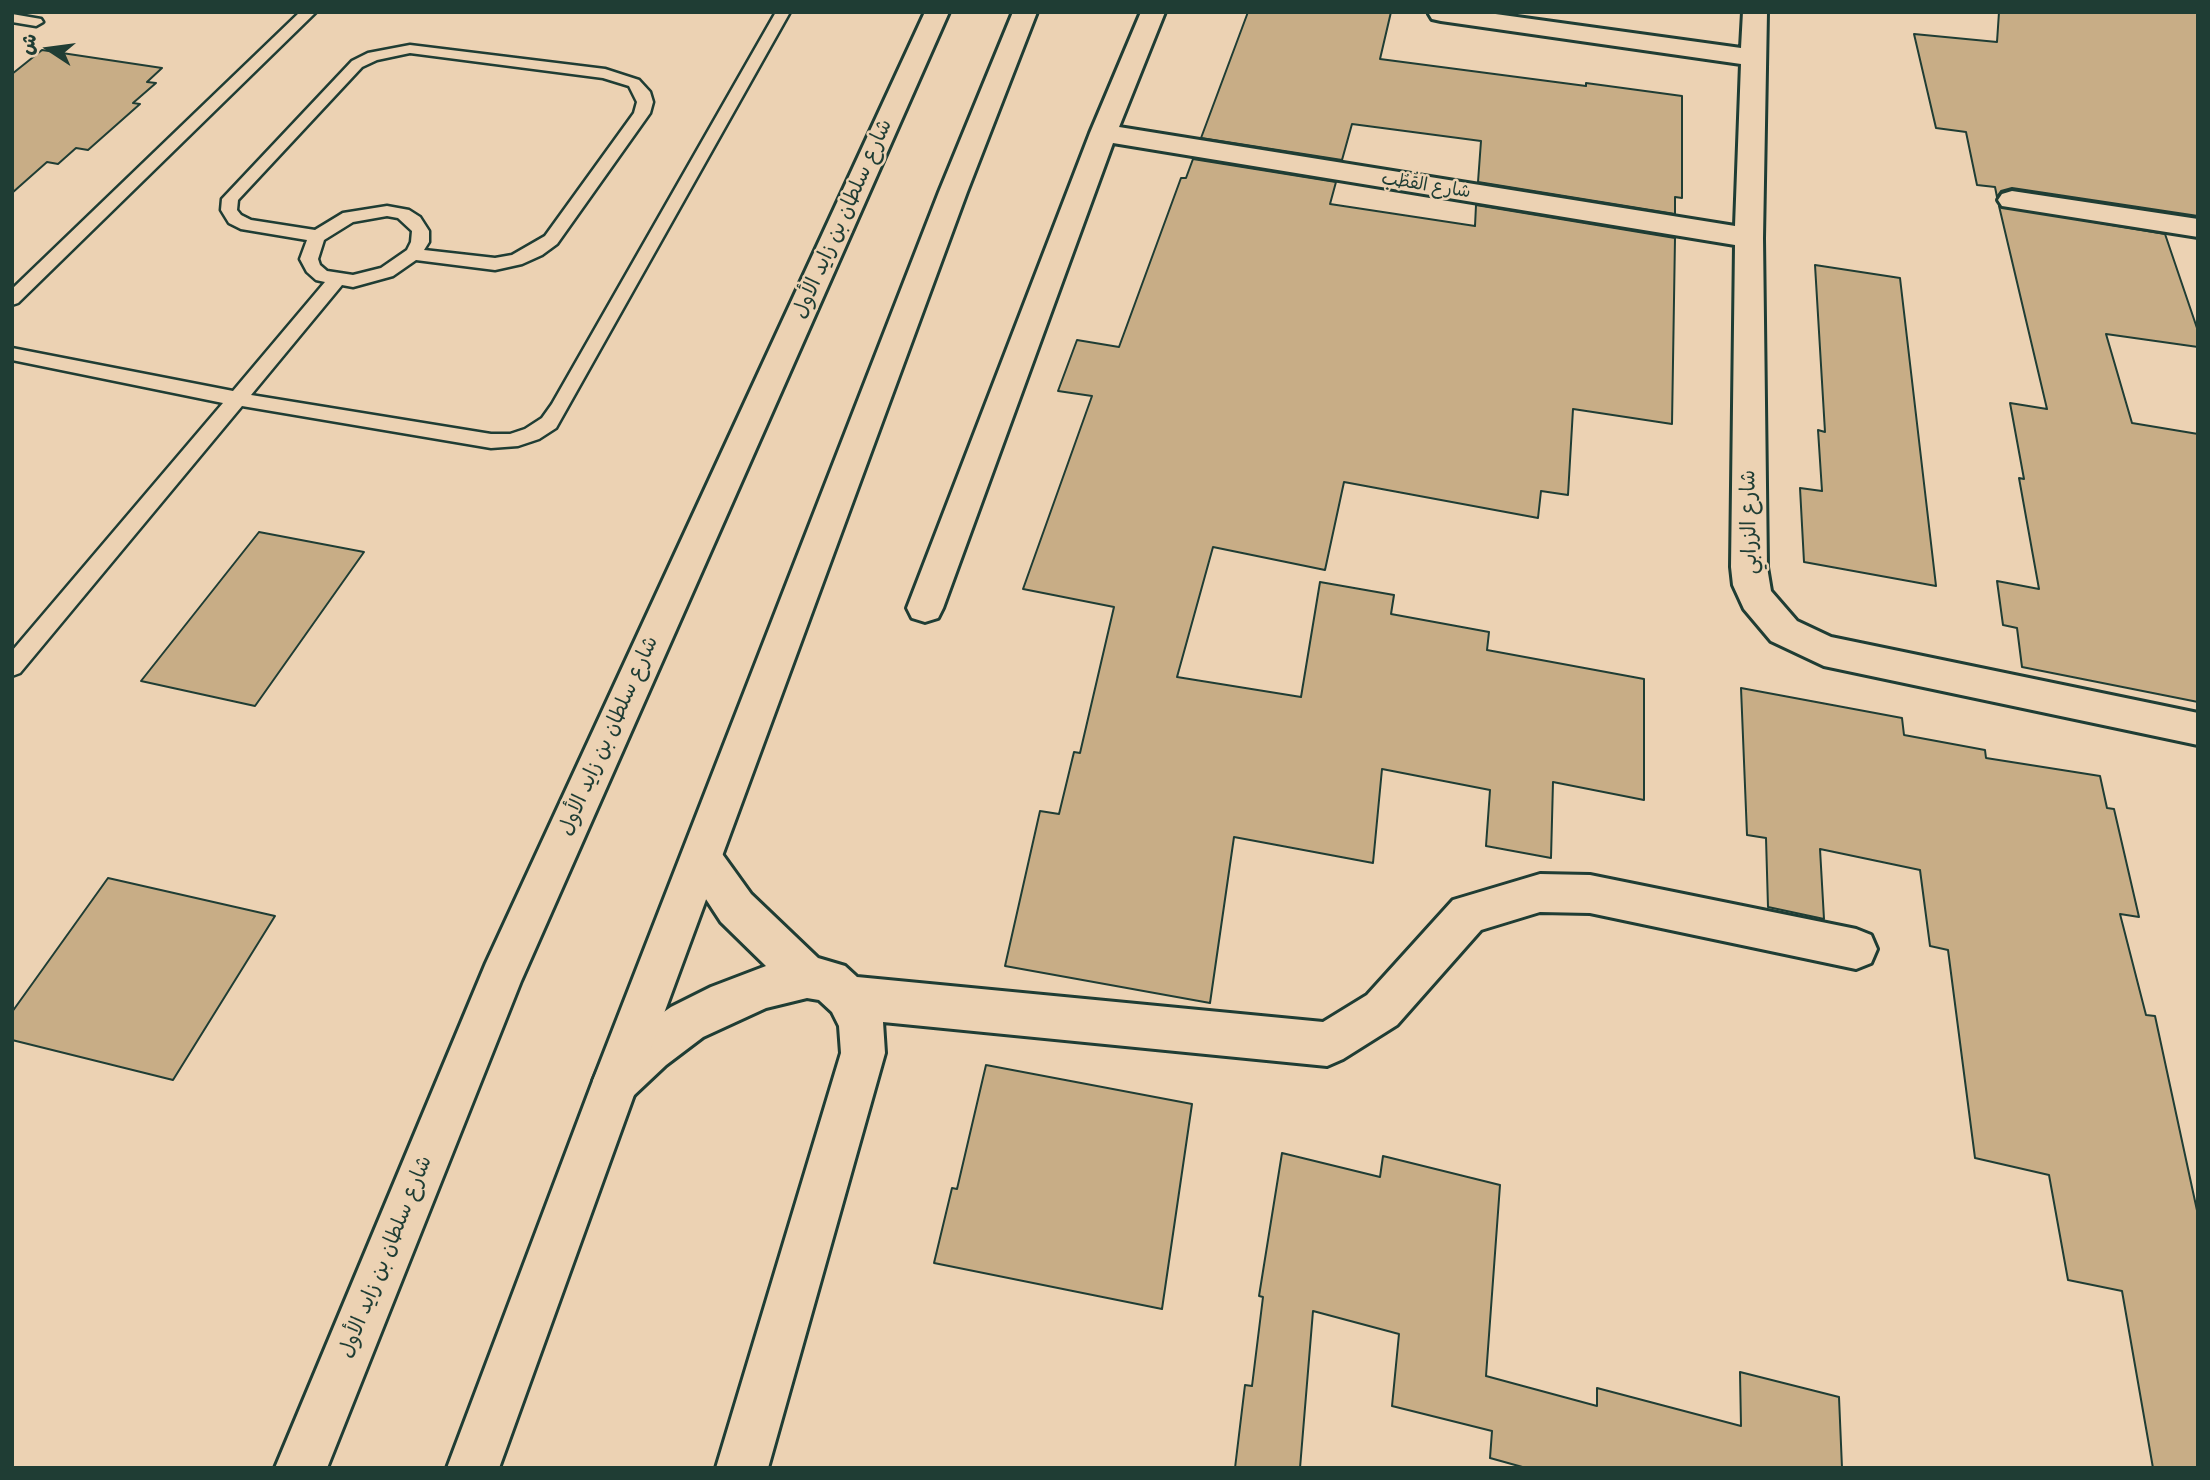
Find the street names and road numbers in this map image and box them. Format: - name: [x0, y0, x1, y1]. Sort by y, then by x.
- street label: شارع سلطان بن زايد الأول: [788, 115, 898, 323]
- street label: شارع القُطُب: [1380, 168, 1472, 204]
- street label: شارع الزرابي: [1736, 470, 1764, 574]
- street label: شارع سلطان بن زايد الأول: [554, 632, 664, 840]
- street label: شارع سلطان بن زايد الأول: [334, 1152, 438, 1362]

